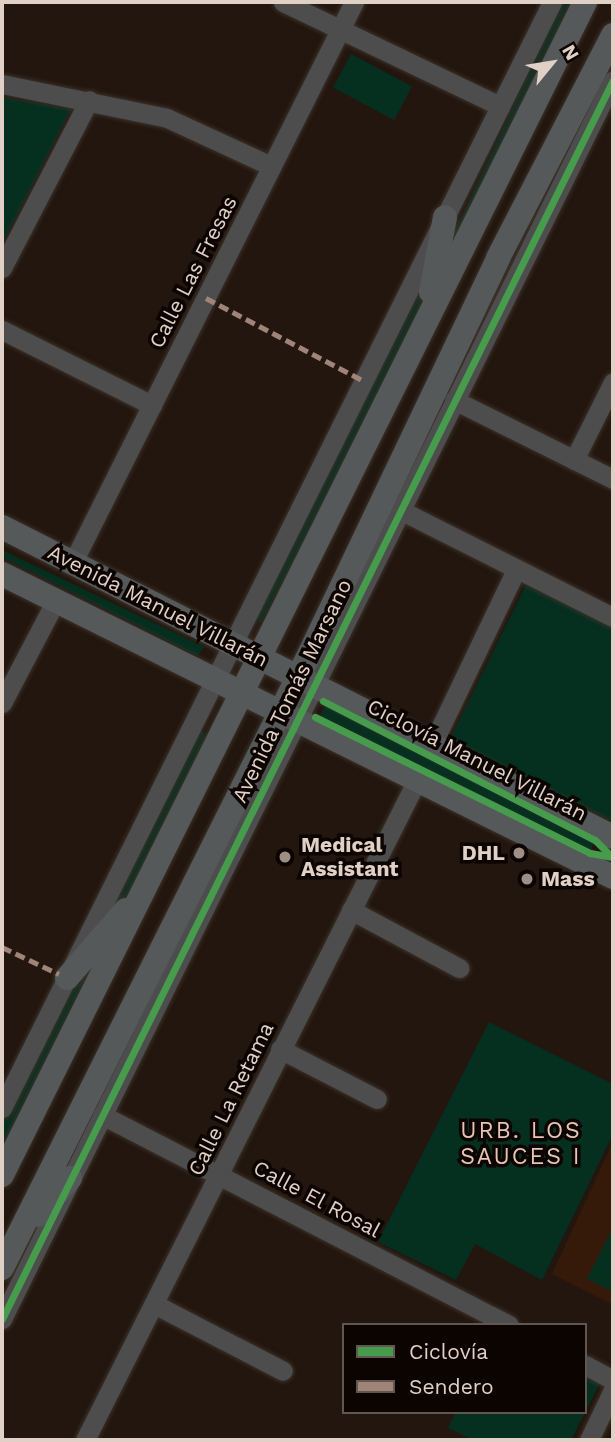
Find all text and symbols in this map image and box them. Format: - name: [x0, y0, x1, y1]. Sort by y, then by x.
- north arrow: [517, 28, 587, 98]
- text: N: [557, 40, 584, 64]
- street label: Calle Las Fresas: [144, 192, 242, 352]
- street label: Avenida Manuel Villarán: [43, 539, 273, 673]
- street label: Avenida Tomás Marsano: [227, 575, 357, 807]
- street label: Ciclovía Manuel Villarán: [362, 693, 592, 827]
- place label: Medical Assistant: [301, 832, 399, 882]
- place label: DHL: [462, 840, 505, 866]
- marker: DHL: [511, 845, 527, 861]
- marker: Medical Assistant: [275, 847, 295, 867]
- place label: Mass: [541, 866, 595, 892]
- marker: Mass: [519, 871, 535, 887]
- street label: Calle La Retama: [183, 1018, 279, 1180]
- district label: URB. LOS SAUCES I: [461, 1117, 581, 1171]
- street label: Calle El Rosal: [249, 1155, 385, 1243]
- legend: [342, 1323, 587, 1414]
- text: Ciclovía: [409, 1339, 488, 1364]
- text: Sendero: [409, 1374, 494, 1399]

